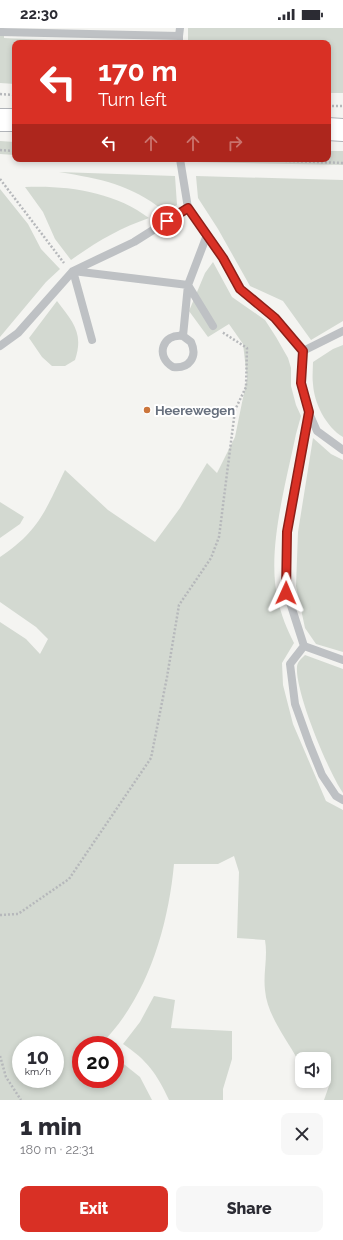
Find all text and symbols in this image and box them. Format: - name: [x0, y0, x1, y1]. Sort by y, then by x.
- text: 22:30: [20, 5, 58, 23]
- text: 170 m: [98, 55, 178, 88]
- icon: left: [32, 56, 84, 108]
- text: Turn left: [98, 89, 167, 110]
- icon: left: [98, 132, 120, 154]
- icon: ahead: [140, 132, 162, 154]
- icon: ahead: [182, 132, 204, 154]
- icon: right: [224, 132, 246, 154]
- pin: [150, 204, 184, 238]
- icon: arrive: [156, 210, 178, 232]
- place label: Heerewegen: [155, 403, 235, 418]
- marker: Heerewegen: [142, 405, 152, 415]
- position arrow: [265, 572, 307, 614]
- speed limit sign: 20: [72, 1036, 124, 1088]
- text: 10: [27, 1045, 49, 1069]
- map controls: [295, 1052, 331, 1088]
- button: sound: [295, 1052, 331, 1088]
- text: km/h: [25, 1066, 51, 1077]
- text: 1 min: [20, 1112, 82, 1141]
- button: close: [281, 1113, 323, 1155]
- text: 180 m · 22:31: [20, 1142, 94, 1157]
- button: Exit: [20, 1186, 168, 1232]
- button: Share: [176, 1186, 323, 1232]

